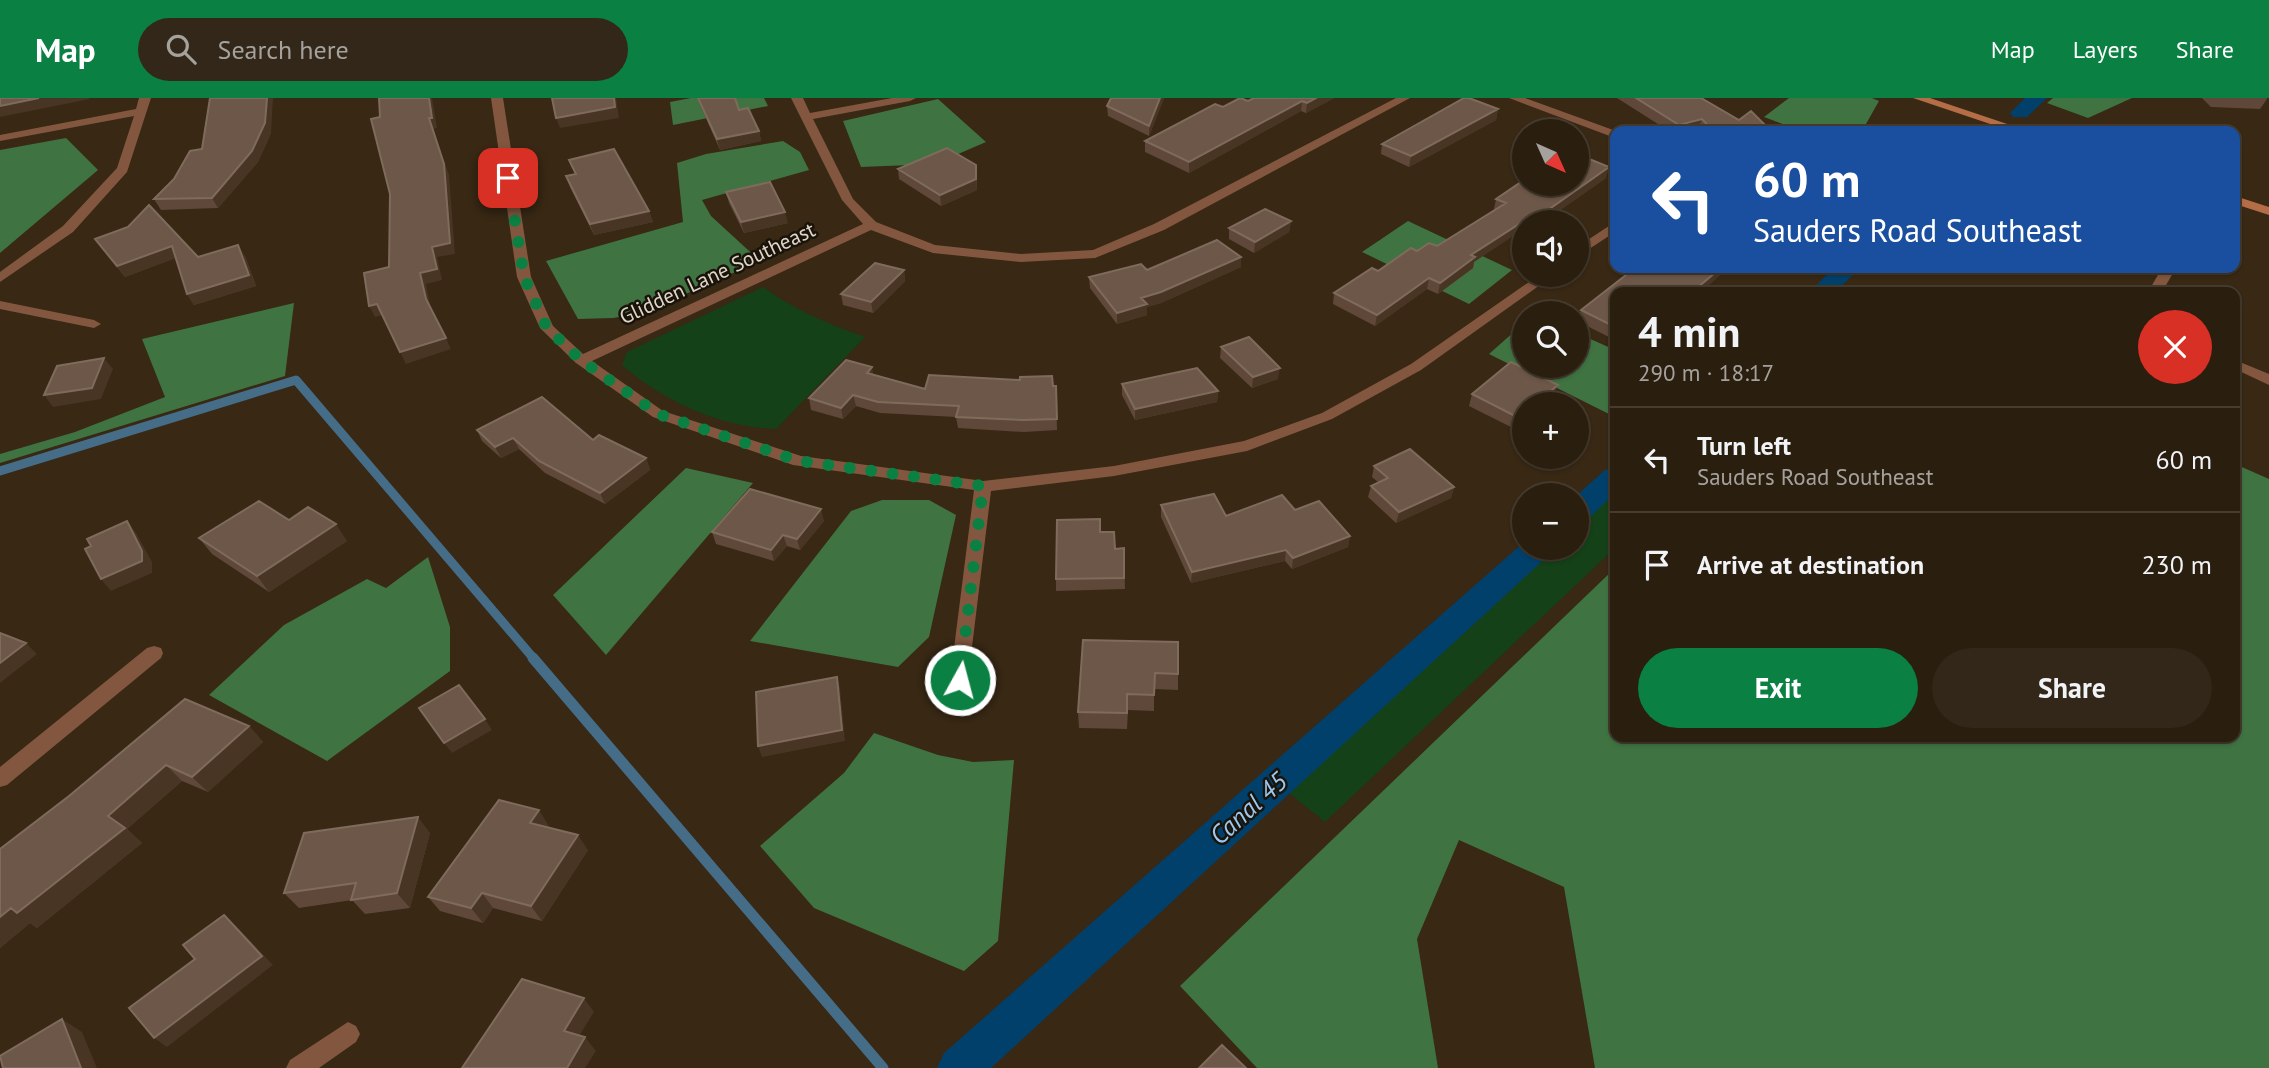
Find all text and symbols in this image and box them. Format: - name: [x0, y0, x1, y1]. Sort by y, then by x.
- search box: [138, 18, 628, 81]
- text: Map: [35, 28, 96, 71]
- icon: search: [162, 30, 200, 68]
- text: Search here: [218, 33, 349, 66]
- text: Map: [1991, 34, 2035, 65]
- text: Layers: [2073, 34, 2138, 65]
- text: Share: [2176, 34, 2234, 65]
- north arrow: [1512, 119, 1589, 196]
- map controls: [1512, 119, 1589, 560]
- text: 60 m: [1753, 147, 1860, 211]
- pin: [478, 148, 538, 208]
- icon: left: [1638, 154, 1729, 245]
- icon: arrive: [489, 159, 527, 197]
- text: Sauders Road Southeast: [1753, 209, 2082, 251]
- button: sound: [1512, 210, 1589, 287]
- street label: Glidden Lane Southeast: [615, 216, 819, 330]
- button: search: [1512, 301, 1589, 378]
- text: 4 min: [1638, 304, 1740, 359]
- button: close: [2138, 310, 2212, 384]
- text: 290 m · 18:17: [1638, 358, 1774, 387]
- button: +: [1512, 392, 1589, 469]
- text: Turn left: [1697, 429, 1791, 462]
- icon: left: [1638, 441, 1676, 479]
- text: 60 m: [2156, 443, 2212, 476]
- text: Sauders Road Southeast: [1697, 462, 1933, 491]
- button: −: [1512, 483, 1589, 560]
- icon: arrive: [1638, 546, 1676, 584]
- text: Arrive at destination: [1697, 548, 1924, 581]
- text: 230 m: [2141, 548, 2212, 581]
- position arrow: [923, 643, 997, 717]
- button: Exit: [1638, 648, 1918, 728]
- button: Share: [1932, 648, 2212, 728]
- water label: Canal 45: [1202, 764, 1294, 851]

